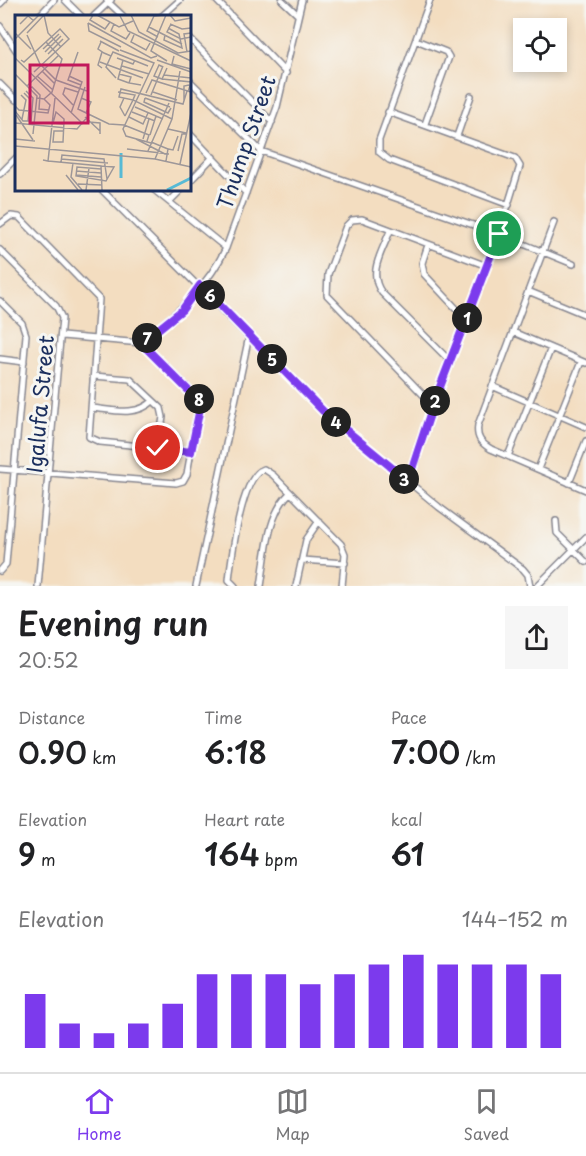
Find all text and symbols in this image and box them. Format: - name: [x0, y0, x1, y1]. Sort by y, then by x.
- inset map: [15, 15, 190, 190]
- map controls: [513, 18, 567, 72]
- button: locate: [513, 18, 567, 72]
- street label: Thump Street: [207, 71, 283, 213]
- pin: [473, 208, 524, 259]
- icon: arrive: [482, 217, 515, 250]
- pin: 6: [195, 280, 225, 310]
- text: 6: [204, 283, 216, 307]
- pin: 1: [452, 303, 482, 333]
- text: 1: [463, 306, 471, 330]
- pin: 7: [132, 323, 162, 353]
- text: 7: [142, 326, 152, 350]
- street label: Igalufa Street: [17, 334, 61, 474]
- pin: 5: [257, 344, 287, 374]
- text: 5: [267, 347, 277, 371]
- pin: 8: [184, 384, 214, 414]
- pin: 2: [420, 386, 450, 416]
- text: 8: [194, 387, 204, 411]
- text: 2: [429, 389, 441, 413]
- pin: 4: [321, 407, 351, 437]
- text: 4: [331, 410, 341, 434]
- pin: [132, 422, 183, 473]
- icon: check: [141, 431, 174, 464]
- pin: 3: [389, 464, 419, 494]
- text: 3: [399, 467, 409, 491]
- text: Evening run: [18, 597, 209, 647]
- button: share: [505, 606, 568, 669]
- text: 20:52: [18, 645, 79, 675]
- text: Distance: [18, 705, 85, 729]
- text: Time: [204, 705, 242, 729]
- text: Pace: [391, 705, 427, 729]
- text: 0.90: [18, 729, 87, 774]
- text: 6:18: [204, 729, 267, 774]
- text: 7:00: [391, 729, 460, 774]
- text: km: [87, 745, 116, 769]
- text: /km: [460, 745, 496, 769]
- text: Elevation: [18, 807, 87, 831]
- text: Heart rate: [204, 807, 285, 831]
- text: kcal: [391, 807, 423, 831]
- text: 9: [18, 831, 36, 876]
- text: 164: [204, 831, 260, 876]
- text: 61: [391, 831, 425, 876]
- text: m: [36, 847, 56, 871]
- text: bpm: [260, 847, 298, 871]
- text: Elevation: [18, 904, 104, 934]
- text: 144–152 m: [462, 904, 568, 934]
- tab: Home: [77, 1085, 121, 1145]
- tab: Map: [275, 1085, 310, 1145]
- tab: Saved: [464, 1085, 509, 1145]

